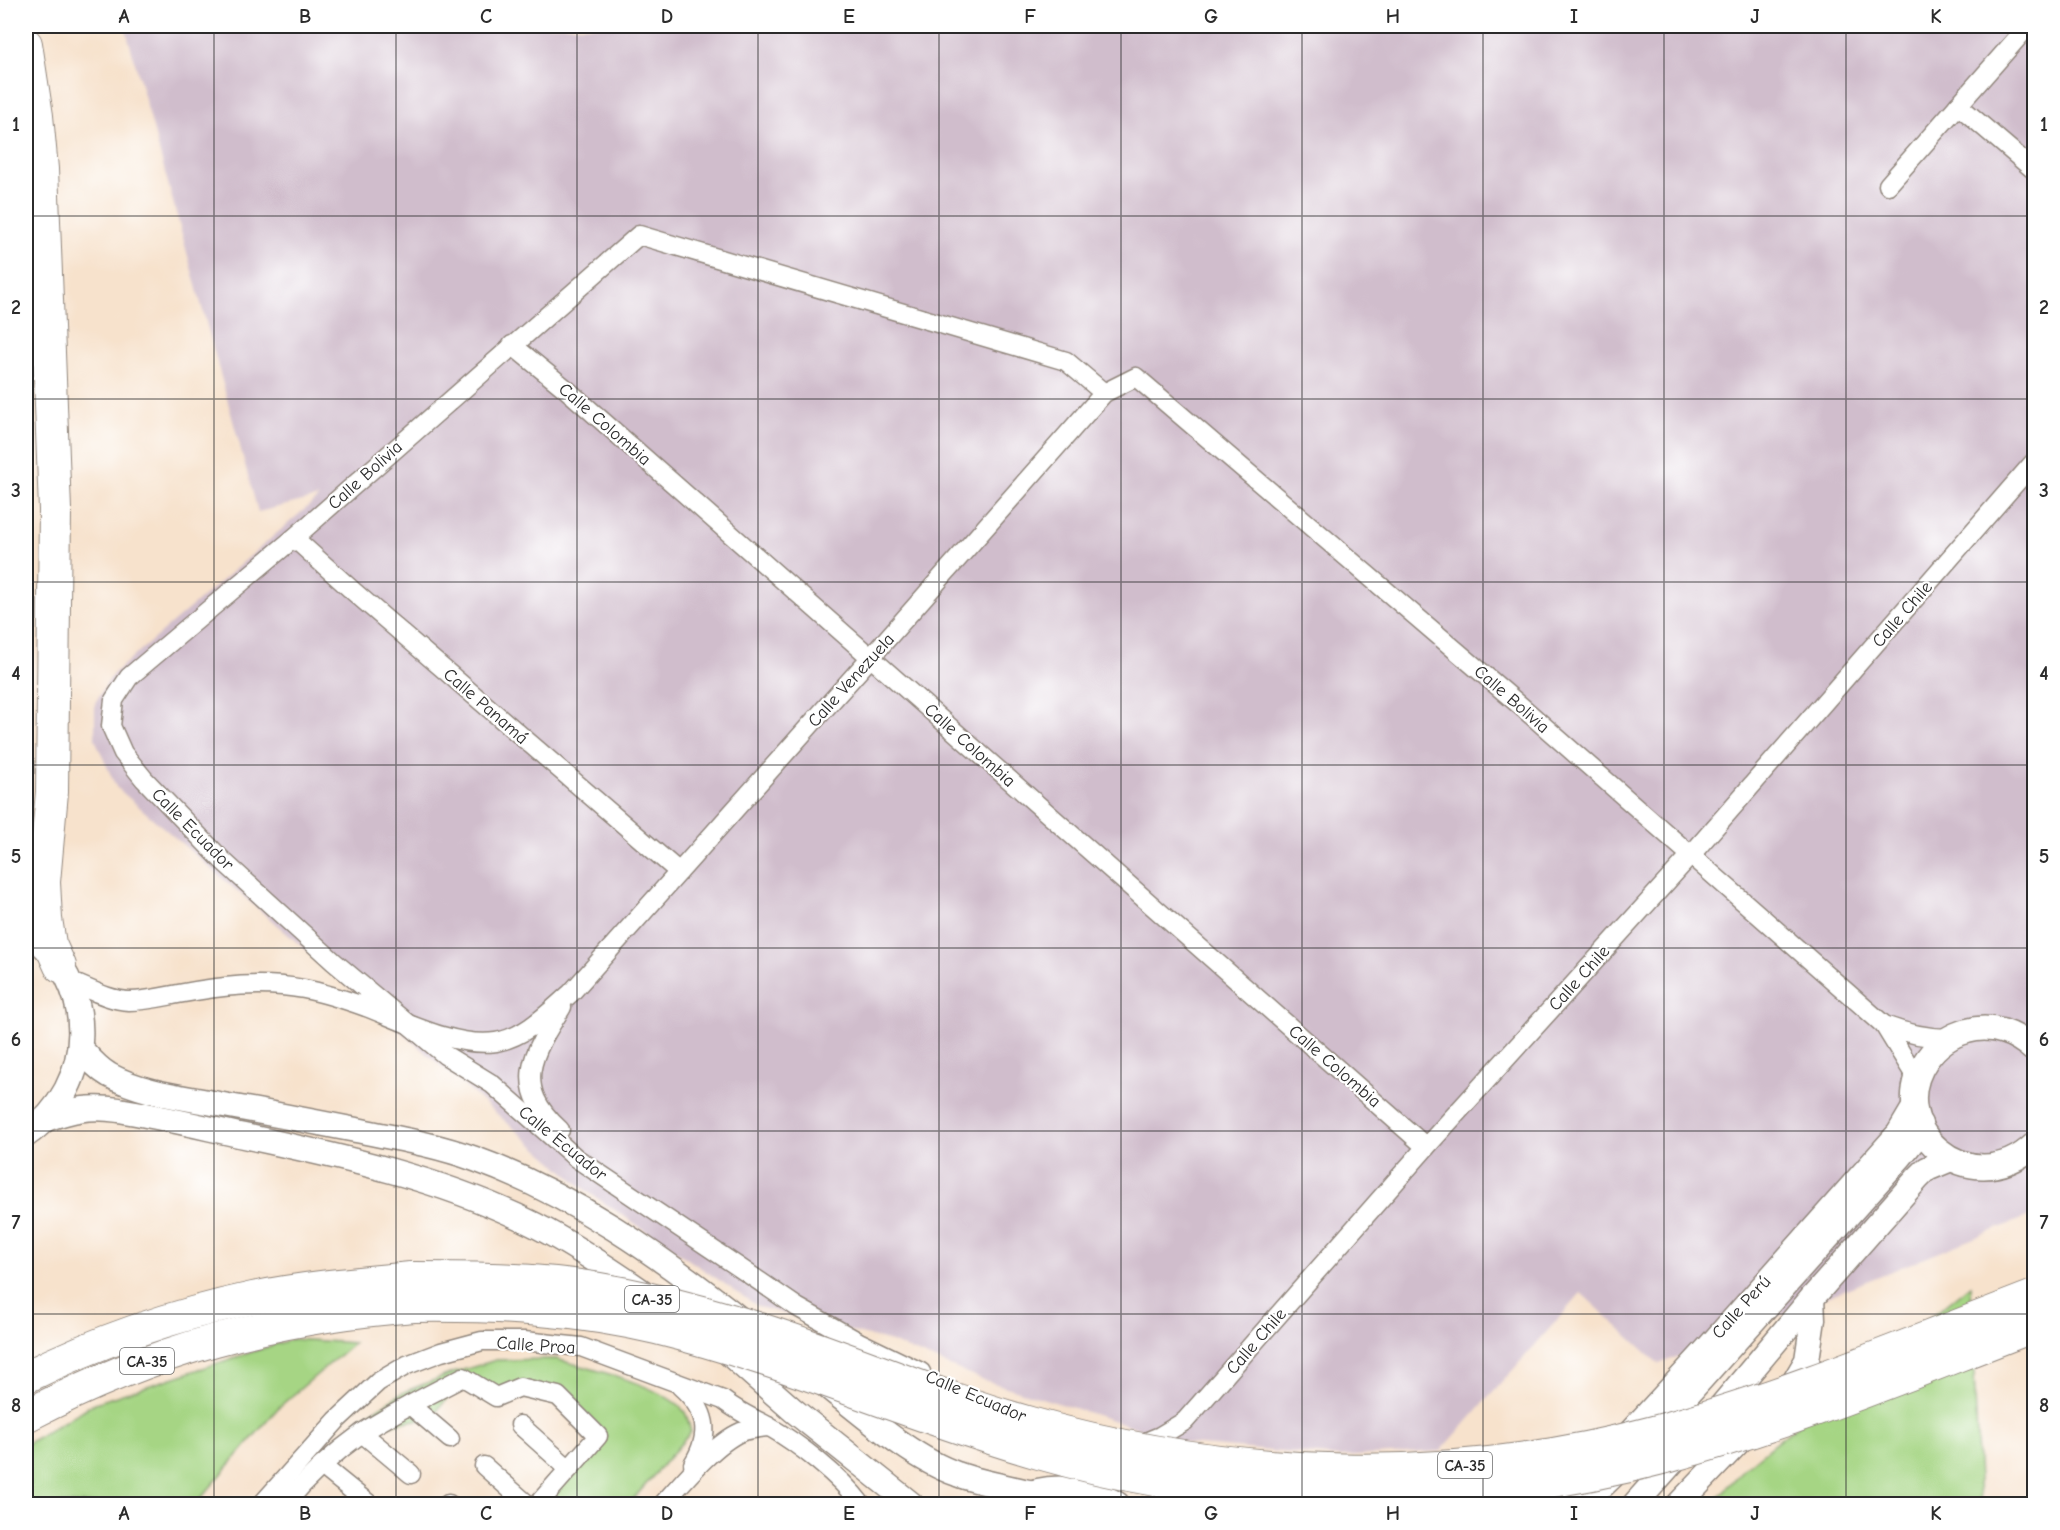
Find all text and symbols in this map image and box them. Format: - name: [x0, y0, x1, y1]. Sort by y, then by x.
- text: A: [118, 5, 130, 28]
- text: B: [299, 5, 311, 28]
- text: C: [480, 5, 492, 28]
- text: D: [661, 5, 673, 28]
- text: E: [843, 5, 855, 28]
- text: F: [1024, 5, 1036, 28]
- text: G: [1204, 5, 1218, 28]
- text: H: [1386, 5, 1400, 28]
- text: I: [1570, 5, 1578, 28]
- text: J: [1750, 5, 1760, 28]
- text: K: [1930, 5, 1942, 28]
- text: 1: [12, 113, 20, 136]
- text: 1: [2040, 113, 2048, 136]
- text: 2: [11, 296, 21, 319]
- text: 2: [2039, 296, 2049, 319]
- street label: Calle Colombia: [554, 379, 655, 470]
- street label: Calle Bolivia: [324, 436, 407, 514]
- text: 3: [11, 479, 21, 502]
- text: 3: [2039, 479, 2049, 502]
- street label: Calle Chile: [1868, 577, 1937, 652]
- street label: Calle Venezuela: [804, 629, 899, 732]
- street label: Calle Bolivia: [1470, 661, 1554, 738]
- text: 4: [11, 662, 21, 685]
- text: 4: [2039, 662, 2049, 685]
- street label: Calle Panamá: [439, 664, 532, 749]
- street label: Calle Colombia: [920, 699, 1019, 792]
- street label: Calle Ecuador: [147, 784, 239, 875]
- text: 5: [11, 845, 21, 868]
- text: 5: [2039, 845, 2049, 868]
- street label: Calle Chile: [1544, 941, 1614, 1015]
- street label: Calle Colombia: [1284, 1021, 1385, 1112]
- text: 6: [11, 1028, 21, 1051]
- text: 6: [2039, 1028, 2049, 1051]
- street label: Calle Ecuador: [514, 1101, 612, 1186]
- text: 7: [12, 1211, 21, 1234]
- text: 7: [2040, 1211, 2049, 1234]
- street label: Calle Perú: [1707, 1271, 1775, 1343]
- road number: CA-35: [625, 1286, 679, 1312]
- street label: Calle Chile: [1222, 1304, 1291, 1379]
- street label: Calle Proa: [496, 1332, 576, 1359]
- road number: CA-35: [120, 1348, 174, 1374]
- street label: Calle Ecuador: [922, 1366, 1030, 1427]
- text: 8: [11, 1394, 21, 1417]
- text: 8: [2039, 1394, 2049, 1417]
- road number: CA-35: [1438, 1452, 1492, 1478]
- text: A: [118, 1502, 130, 1525]
- text: B: [299, 1502, 311, 1525]
- text: C: [480, 1502, 492, 1525]
- text: D: [661, 1502, 673, 1525]
- text: E: [843, 1502, 855, 1525]
- text: F: [1024, 1502, 1036, 1525]
- text: G: [1204, 1502, 1218, 1525]
- text: H: [1386, 1502, 1400, 1525]
- text: I: [1570, 1502, 1578, 1525]
- text: J: [1750, 1502, 1760, 1525]
- text: K: [1930, 1502, 1942, 1525]

